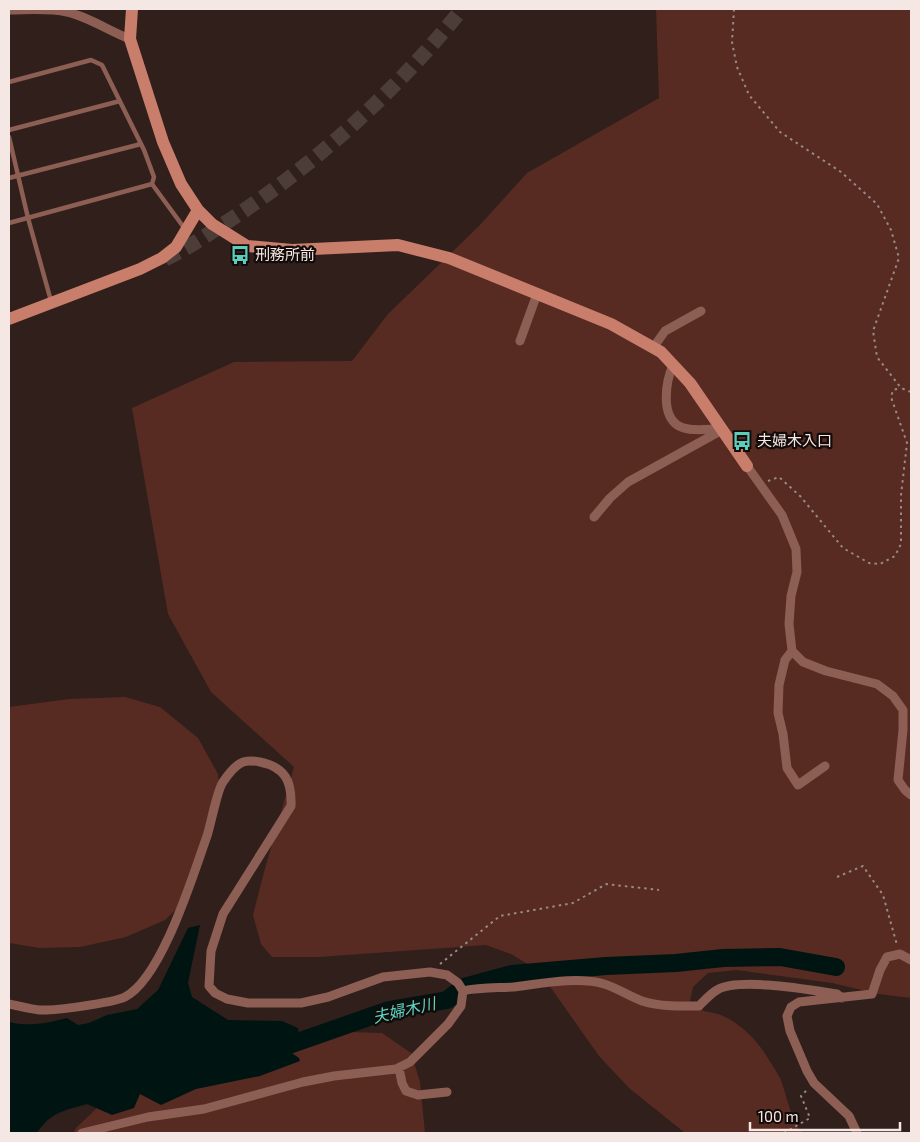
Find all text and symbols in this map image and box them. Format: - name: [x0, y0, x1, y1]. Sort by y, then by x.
- bus stop icon: 刑務所前: [229, 244, 251, 266]
- place label: 刑務所前: [255, 245, 315, 263]
- bus stop icon: 夫婦木入口: [731, 430, 753, 452]
- place label: 夫婦木入口: [757, 431, 832, 449]
- water label: 夫婦木川: [371, 993, 439, 1026]
- scale bar: [750, 1100, 900, 1132]
- text: 100 m: [758, 1107, 799, 1125]

